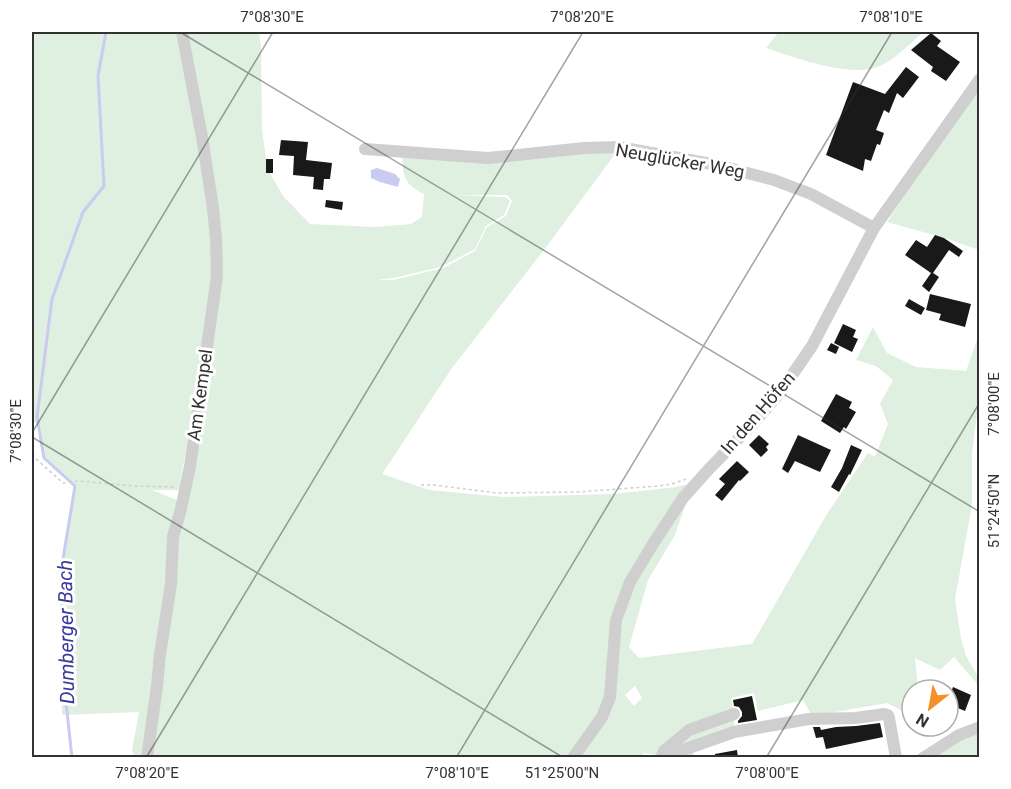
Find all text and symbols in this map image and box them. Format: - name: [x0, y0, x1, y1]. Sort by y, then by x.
- text: 7°08'30"E: [240, 8, 304, 26]
- text: 7°08'20"E: [550, 8, 614, 26]
- text: 7°08'10"E: [859, 8, 923, 26]
- street label: Neuglücker Weg: [614, 139, 746, 182]
- street label: Am Kempel: [183, 348, 216, 442]
- street label: In den Höfen: [716, 367, 799, 458]
- text: 7°08'00"E: [985, 372, 1003, 436]
- text: 7°08'30"E: [7, 399, 25, 463]
- text: 51°24'50"N: [985, 474, 1003, 548]
- water label: Dumberger Bach: [53, 560, 79, 704]
- north arrow: [900, 678, 960, 738]
- text: N: [913, 709, 932, 731]
- text: 7°08'20"E: [115, 764, 179, 782]
- text: 7°08'10"E: [425, 764, 489, 782]
- text: 51°25'00"N: [525, 764, 599, 782]
- text: 7°08'00"E: [735, 764, 799, 782]

